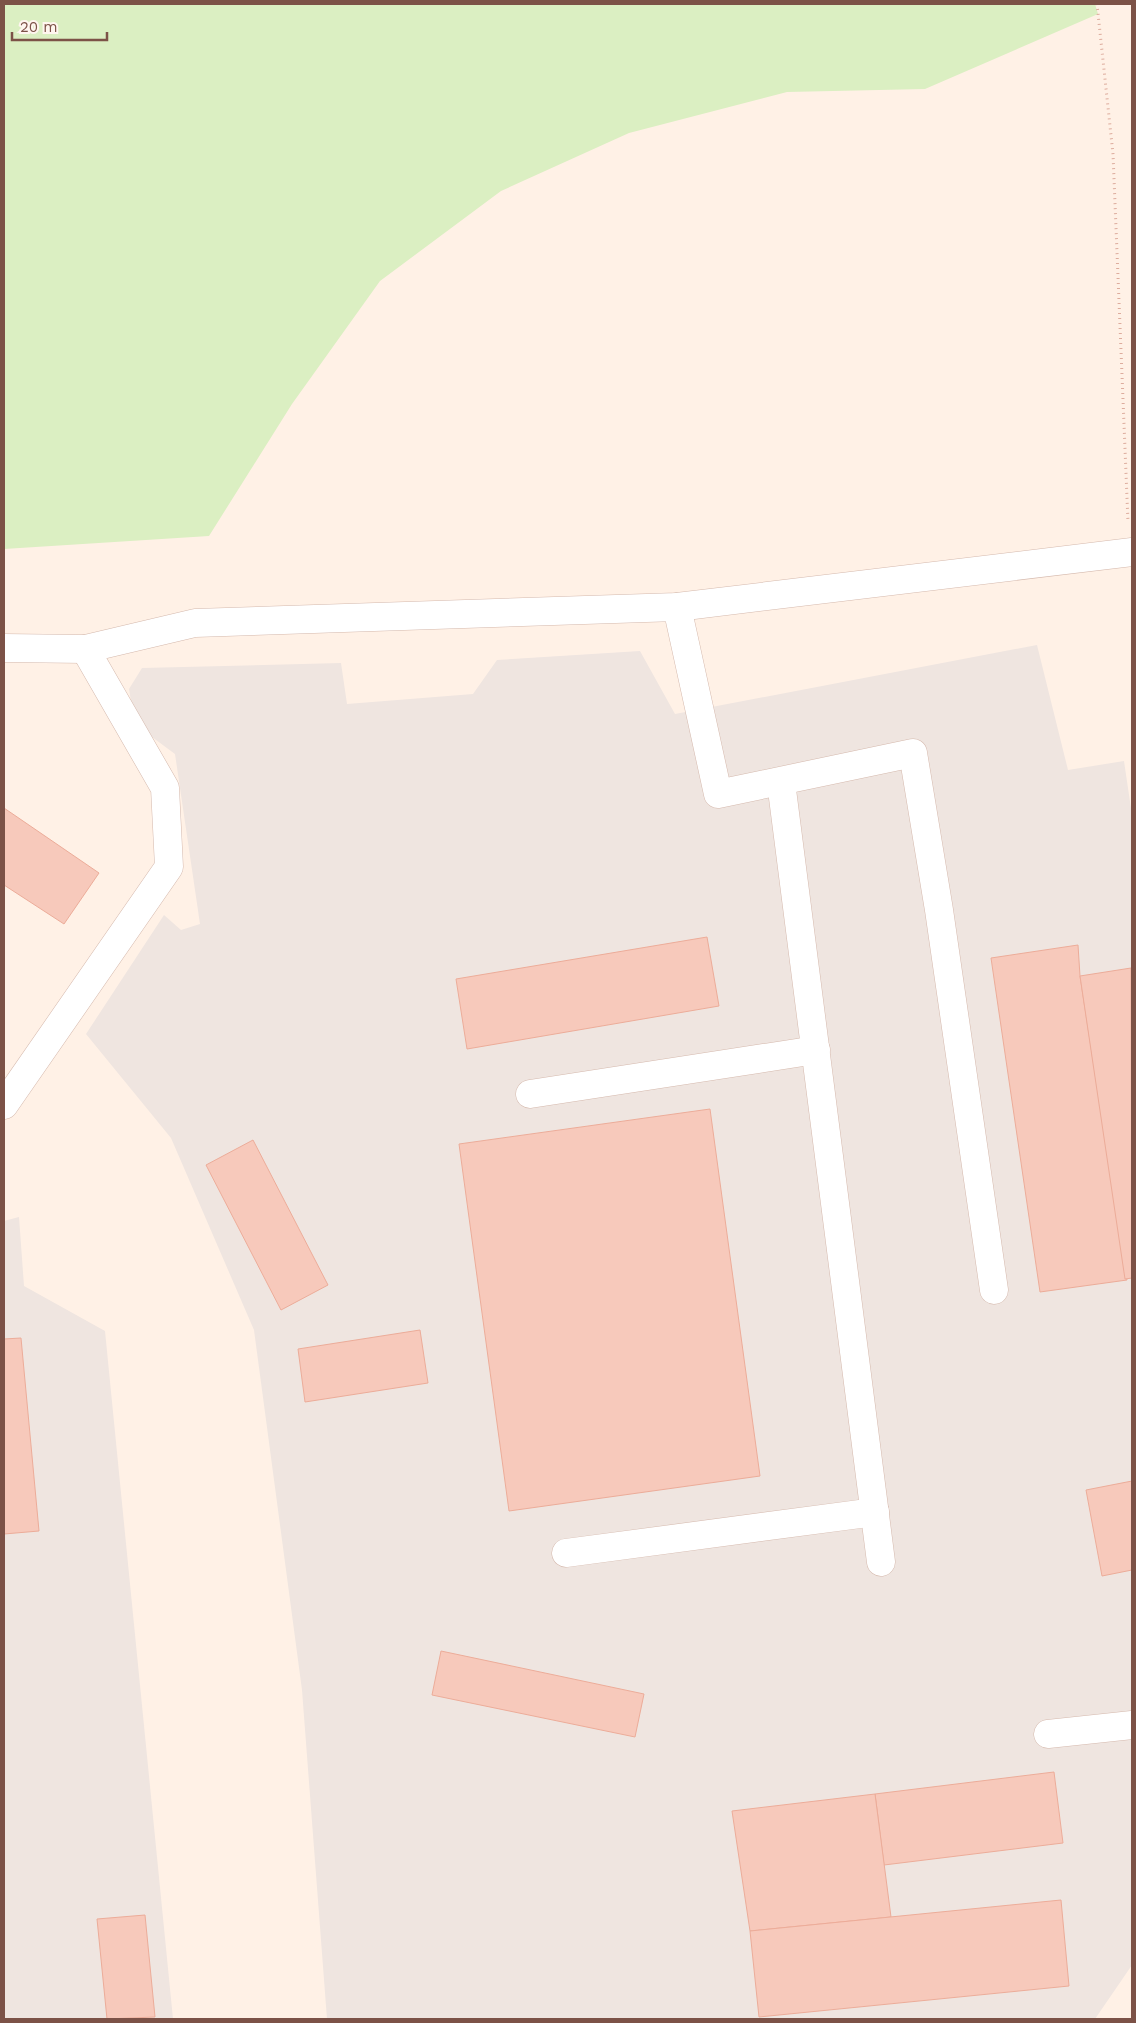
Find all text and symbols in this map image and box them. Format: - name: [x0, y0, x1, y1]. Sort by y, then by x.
- scale bar: [12, 10, 108, 42]
- text: 20 m: [20, 18, 58, 36]

